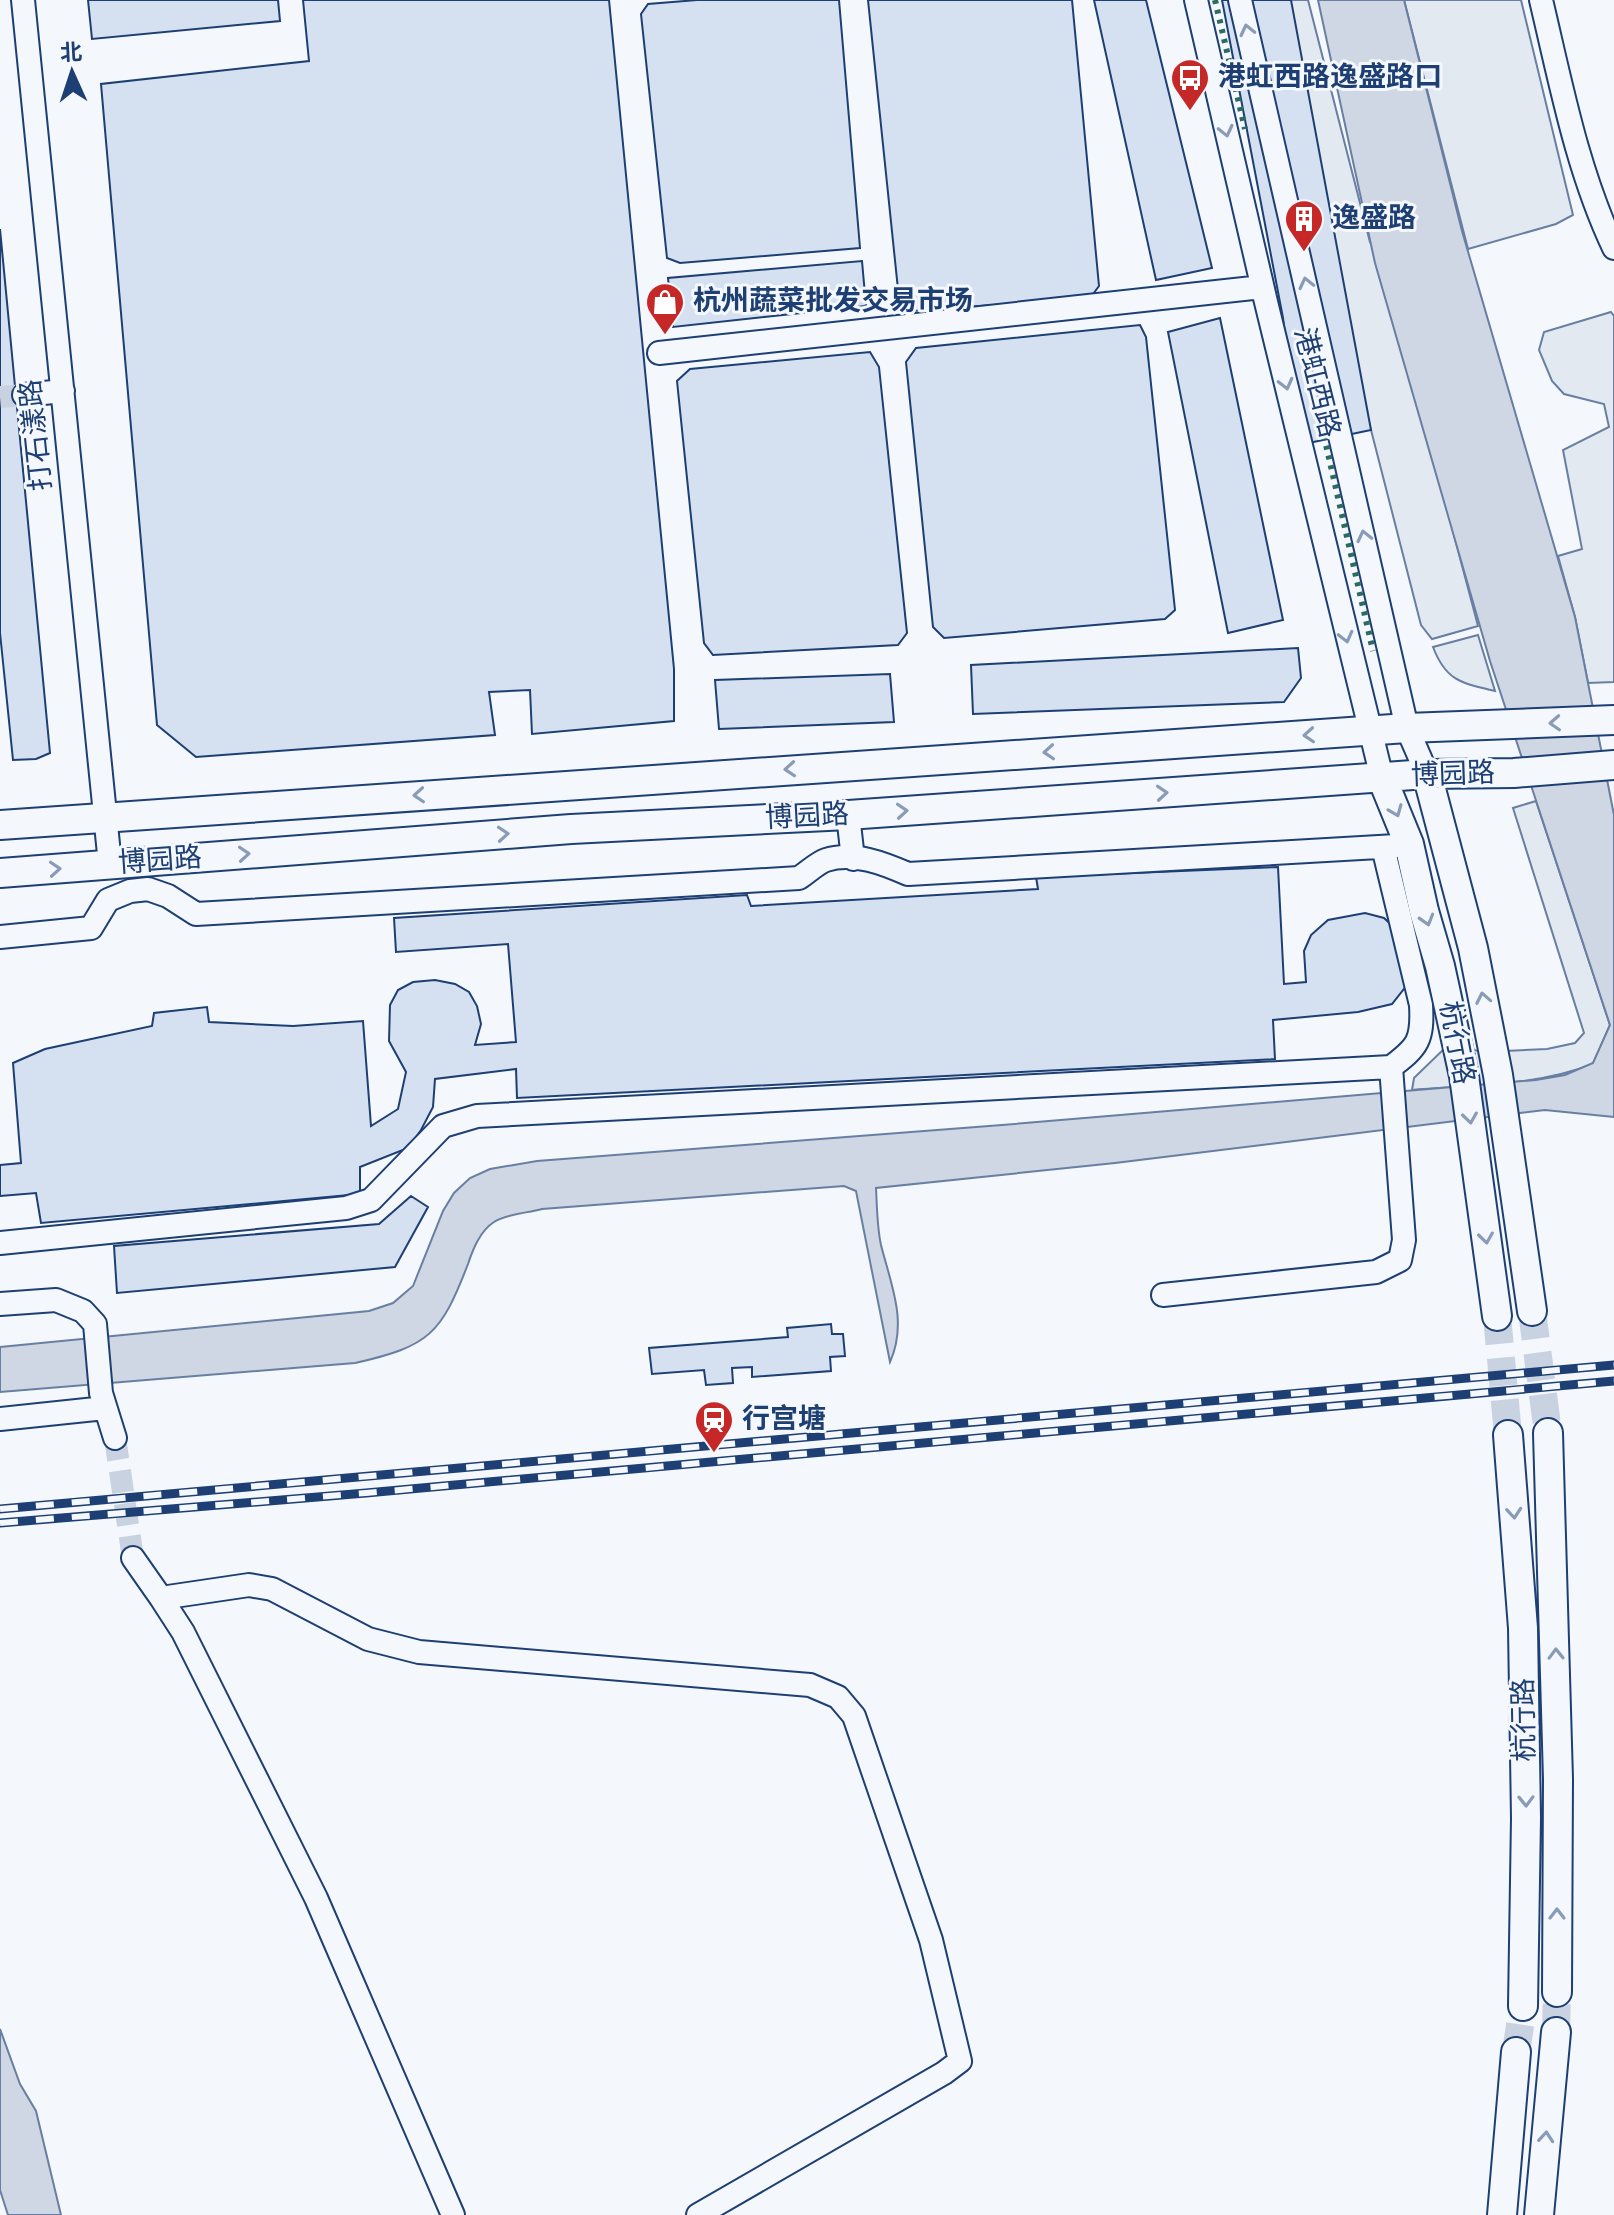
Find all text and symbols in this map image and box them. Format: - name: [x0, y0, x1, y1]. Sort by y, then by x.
- one-way arrow: [1239, 24, 1256, 37]
- north arrow: [32, 32, 112, 112]
- text: 北: [59, 40, 83, 65]
- bus stop icon: 港虹西路逸盛路口: [1169, 57, 1211, 112]
- place label: 港虹西路逸盛路口: [1218, 62, 1442, 92]
- one-way arrow: [1217, 123, 1234, 137]
- building icon: 逸盛路: [1283, 198, 1325, 253]
- place label: 逸盛路: [1332, 203, 1416, 233]
- one-way arrow: [1298, 277, 1315, 290]
- shop icon: 杭州蔬菜批发交易市场: [644, 281, 686, 336]
- place label: 杭州蔬菜批发交易市场: [693, 285, 973, 316]
- street label: 港虹西路: [1289, 325, 1345, 441]
- one-way arrow: [1276, 376, 1293, 390]
- street label: 打石漾路: [15, 378, 57, 492]
- one-way arrow: [1356, 530, 1373, 544]
- one-way arrow: [1337, 629, 1354, 643]
- one-way arrow: [1548, 714, 1561, 731]
- one-way arrow: [1302, 726, 1315, 743]
- one-way arrow: [1043, 743, 1056, 760]
- street label: 博园路: [1410, 758, 1495, 790]
- one-way arrow: [783, 761, 796, 778]
- one-way arrow: [1156, 785, 1169, 802]
- one-way arrow: [412, 786, 425, 803]
- street label: 博园路: [764, 799, 850, 833]
- one-way arrow: [896, 803, 909, 820]
- one-way arrow: [1386, 803, 1402, 817]
- one-way arrow: [497, 826, 510, 843]
- street label: 博园路: [117, 842, 203, 878]
- one-way arrow: [238, 846, 251, 863]
- one-way arrow: [49, 860, 62, 877]
- one-way arrow: [1417, 913, 1434, 927]
- one-way arrow: [1475, 992, 1492, 1005]
- street label: 杭行路: [1434, 999, 1480, 1087]
- one-way arrow: [1461, 1111, 1478, 1125]
- one-way arrow: [1477, 1231, 1494, 1245]
- station icon: 行宫塘: [693, 1399, 735, 1454]
- place label: 行宫塘: [742, 1403, 826, 1434]
- one-way arrow: [1505, 1507, 1522, 1520]
- one-way arrow: [1547, 1647, 1565, 1660]
- street label: 杭行路: [1508, 1678, 1540, 1762]
- one-way arrow: [1517, 1795, 1535, 1808]
- one-way arrow: [1548, 1907, 1566, 1920]
- one-way arrow: [1537, 2130, 1554, 2143]

